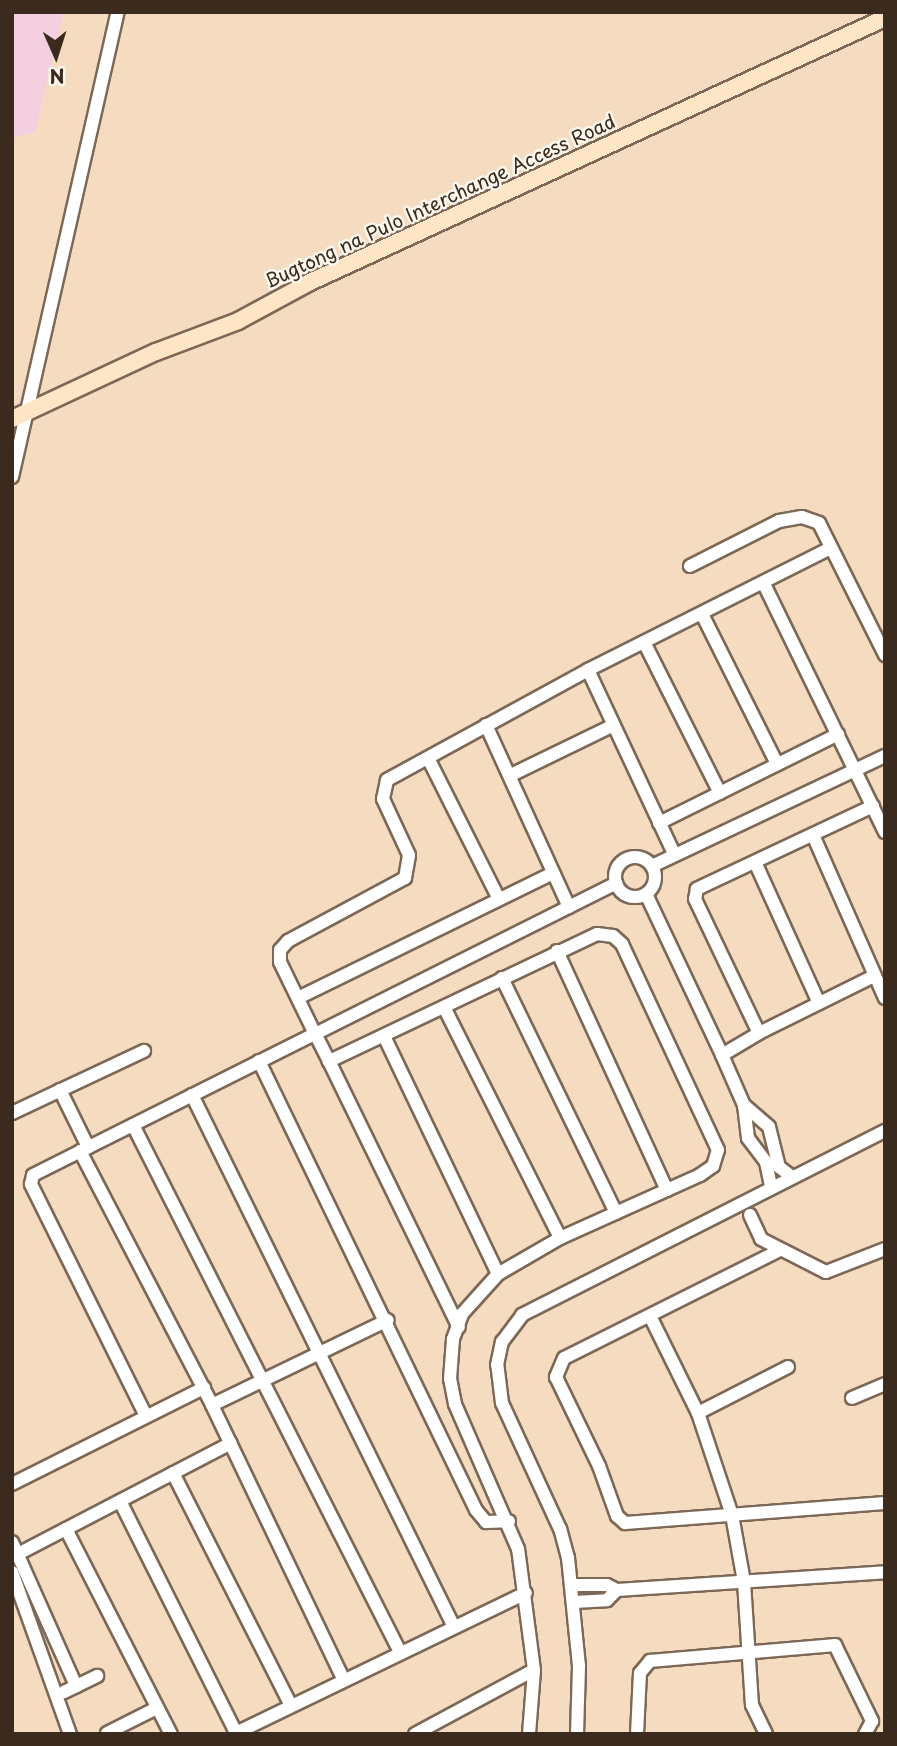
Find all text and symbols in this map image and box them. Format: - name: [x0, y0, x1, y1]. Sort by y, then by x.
- north arrow: [21, 21, 91, 91]
- text: N: [49, 63, 65, 91]
- street label: Bugtong na Pulo Interchange Access Road: [261, 110, 619, 292]

